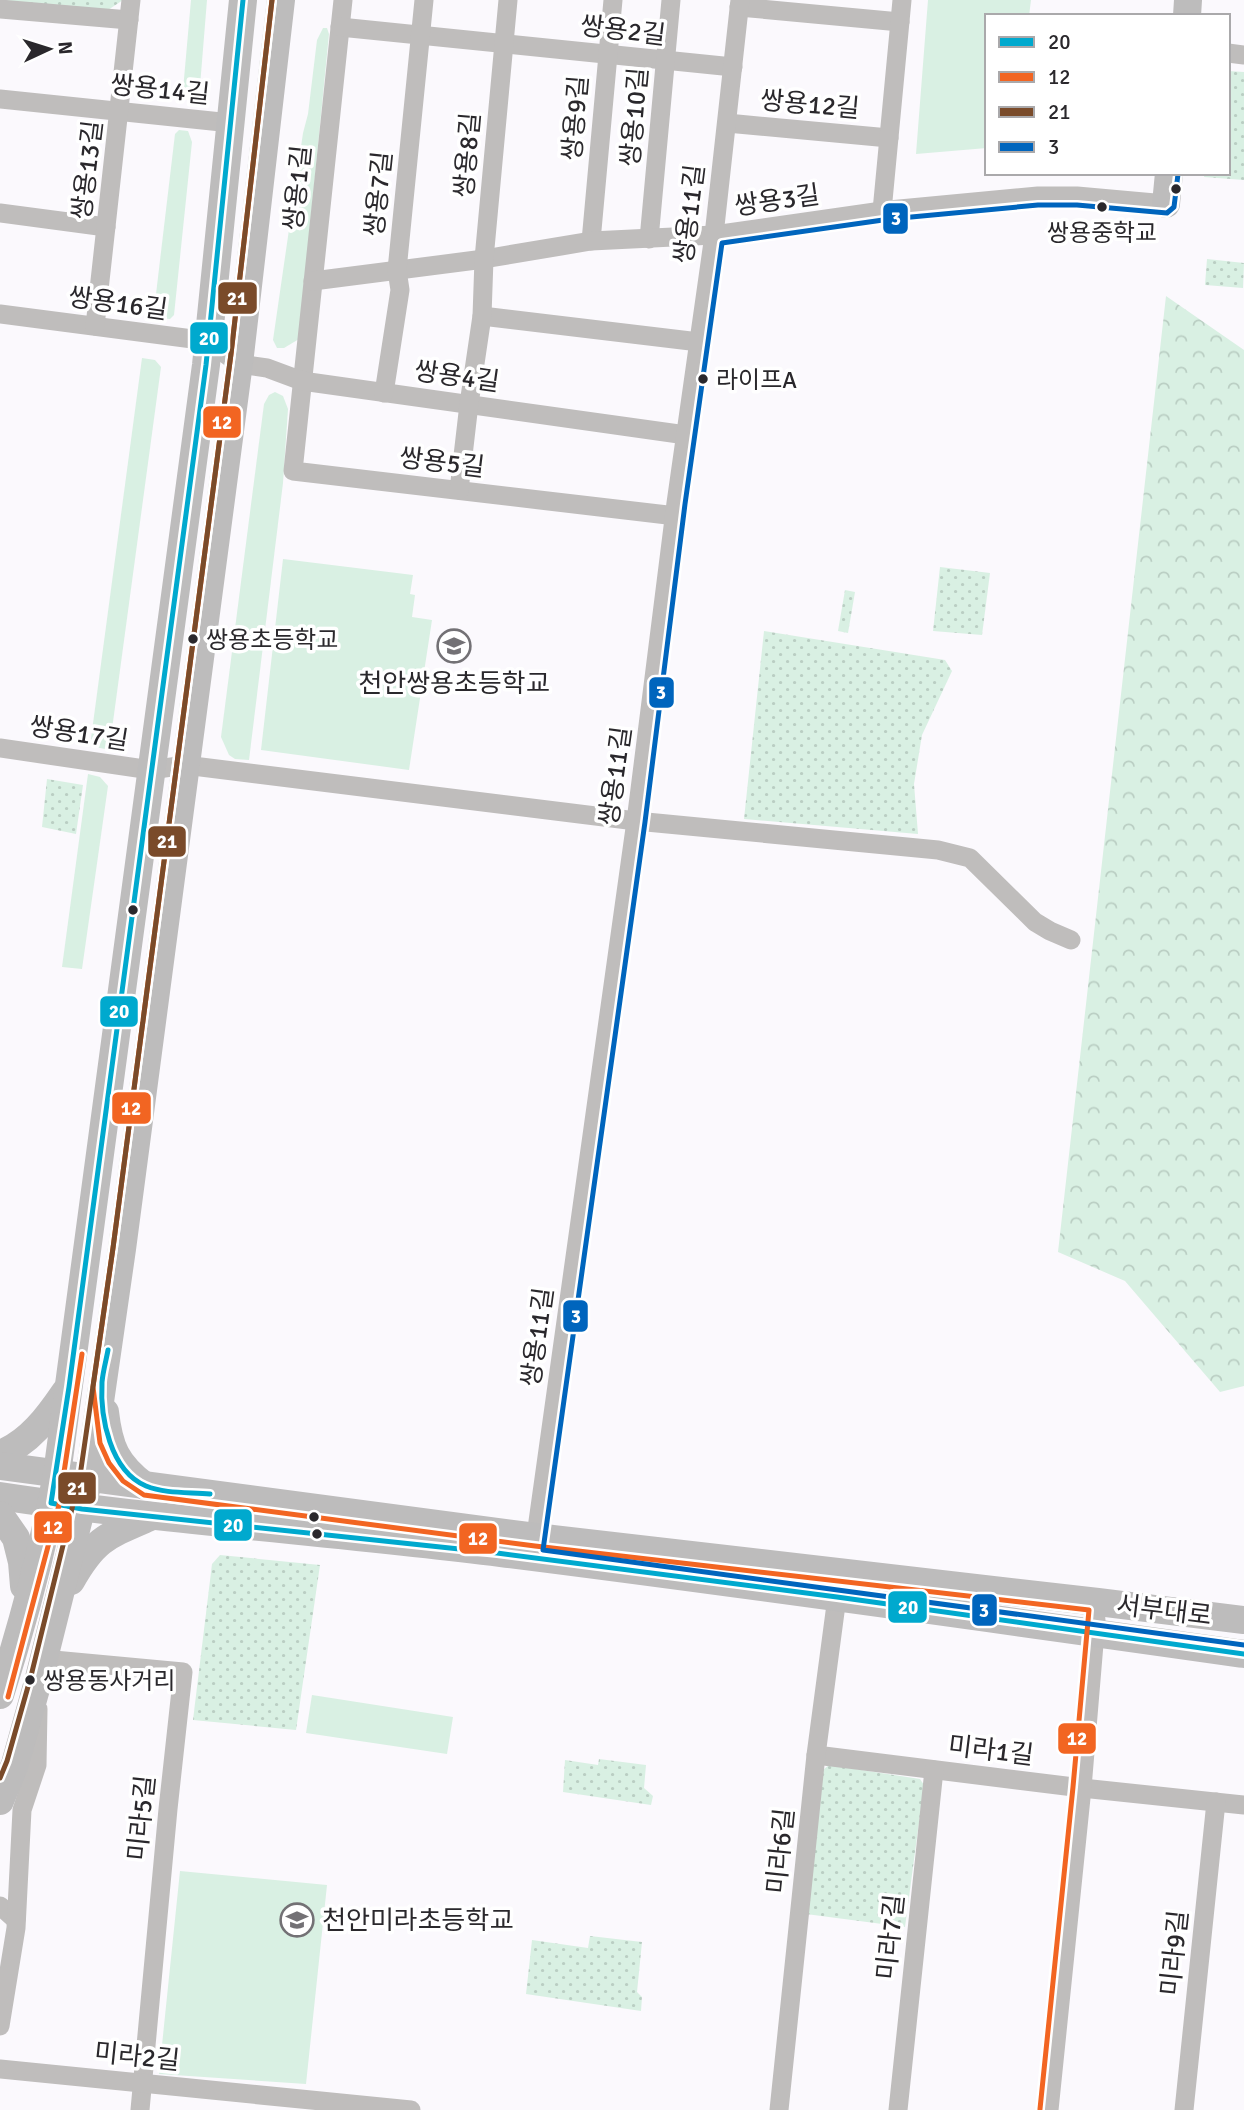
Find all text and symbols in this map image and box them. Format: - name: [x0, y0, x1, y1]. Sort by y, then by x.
- street label: 쌍용2길: [578, 10, 667, 52]
- north arrow: [14, 14, 84, 84]
- legend: [985, 14, 1230, 175]
- text: 20: [1048, 29, 1071, 55]
- text: N: [53, 40, 77, 55]
- text: 12: [1048, 64, 1071, 90]
- street label: 쌍용10길: [615, 66, 655, 168]
- street label: 쌍용14길: [109, 69, 211, 111]
- street label: 쌍용9길: [556, 74, 596, 162]
- street label: 쌍용12길: [759, 85, 861, 125]
- text: 21: [1048, 99, 1071, 125]
- street label: 쌍용8길: [448, 111, 488, 199]
- street label: 쌍용13길: [66, 119, 110, 222]
- text: 3: [1048, 134, 1059, 160]
- street label: 쌍용1길: [278, 144, 318, 232]
- street label: 쌍용7길: [359, 150, 399, 238]
- street label: 쌍용11길: [668, 163, 712, 266]
- street label: 쌍용3길: [732, 179, 822, 223]
- unlabelled marker: [1169, 182, 1183, 196]
- marker: 쌍용중학교: [1095, 200, 1109, 214]
- line badge: 3: [882, 202, 909, 235]
- text: 3: [891, 207, 901, 231]
- place label: 쌍용중학교: [1047, 218, 1157, 248]
- street label: 쌍용16길: [66, 281, 170, 327]
- line badge: 21: [217, 281, 258, 315]
- text: 21: [227, 287, 247, 311]
- line badge: 20: [189, 321, 229, 355]
- text: 20: [199, 327, 219, 351]
- street label: 쌍용4길: [412, 355, 502, 399]
- place label: 라이프A: [716, 365, 797, 395]
- marker: 라이프A: [696, 372, 710, 386]
- line badge: 12: [202, 405, 242, 439]
- text: 12: [212, 411, 232, 435]
- street label: 쌍용5길: [397, 442, 486, 484]
- place label: 쌍용초등학교: [206, 625, 338, 655]
- school or university icon: 천안쌍용초등학교: [435, 627, 473, 665]
- marker: 쌍용초등학교: [186, 632, 200, 646]
- place label: 천안쌍용초등학교: [358, 668, 550, 700]
- line badge: 3: [648, 676, 675, 709]
- text: 3: [656, 681, 666, 705]
- street label: 쌍용17길: [27, 710, 131, 758]
- street label: 쌍용11길: [593, 724, 639, 828]
- line badge: 21: [147, 825, 187, 858]
- text: 21: [157, 830, 177, 854]
- unlabelled marker: [126, 903, 140, 917]
- line badge: 20: [99, 995, 139, 1028]
- text: 20: [109, 1000, 129, 1024]
- line badge: 12: [111, 1091, 152, 1125]
- text: 12: [121, 1097, 141, 1121]
- street label: 쌍용11길: [515, 1285, 561, 1389]
- line badge: 3: [562, 1299, 589, 1333]
- text: 3: [571, 1305, 581, 1329]
- line badge: 21: [57, 1471, 97, 1505]
- text: 21: [67, 1477, 87, 1501]
- line badge: 20: [213, 1508, 253, 1542]
- line badge: 12: [33, 1510, 73, 1544]
- unlabelled marker: [307, 1510, 321, 1524]
- text: 20: [223, 1514, 243, 1538]
- text: 12: [43, 1516, 63, 1540]
- line badge: 12: [458, 1522, 498, 1555]
- unlabelled marker: [310, 1527, 324, 1541]
- text: 12: [468, 1527, 488, 1551]
- street label: 서부대로: [1114, 1589, 1213, 1633]
- line badge: 20: [887, 1590, 928, 1624]
- line badge: 3: [971, 1593, 998, 1627]
- text: 20: [898, 1596, 918, 1620]
- text: 3: [979, 1599, 989, 1623]
- place label: 쌍용동사거리: [43, 1666, 175, 1696]
- marker: 쌍용동사거리: [23, 1673, 37, 1687]
- line badge: 12: [1057, 1722, 1097, 1755]
- text: 12: [1067, 1727, 1087, 1751]
- street label: 미라1길: [946, 1730, 1035, 1772]
- street label: 미라5길: [122, 1774, 162, 1862]
- street label: 미라6길: [761, 1807, 801, 1895]
- street label: 미라7길: [871, 1893, 911, 1981]
- school or university icon: 천안미라초등학교: [278, 1901, 316, 1939]
- place label: 천안미라초등학교: [322, 1905, 513, 1937]
- street label: 미라9길: [1155, 1909, 1195, 1997]
- street label: 미라2길: [93, 2037, 181, 2077]

